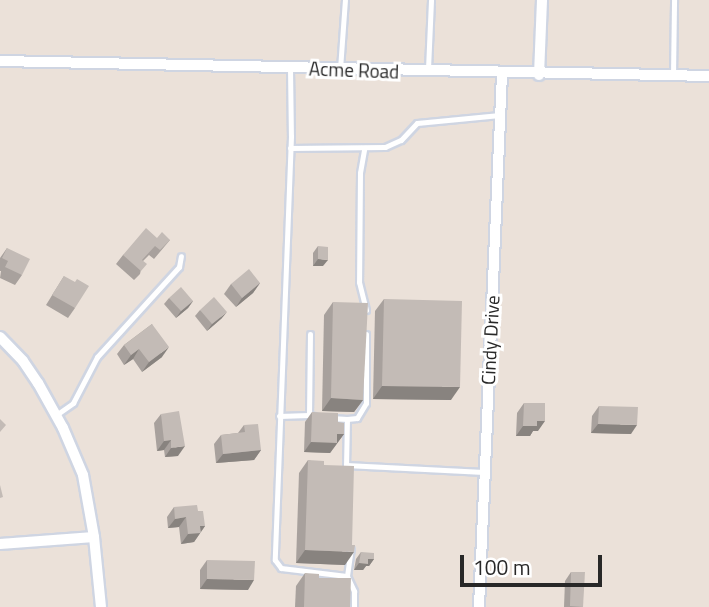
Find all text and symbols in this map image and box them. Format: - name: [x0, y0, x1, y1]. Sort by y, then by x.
- street label: Acme Road: [308, 57, 400, 83]
- street label: Cindy Drive: [476, 295, 504, 385]
- scale bar: [464, 540, 606, 584]
- text: 100 m: [473, 551, 530, 583]

